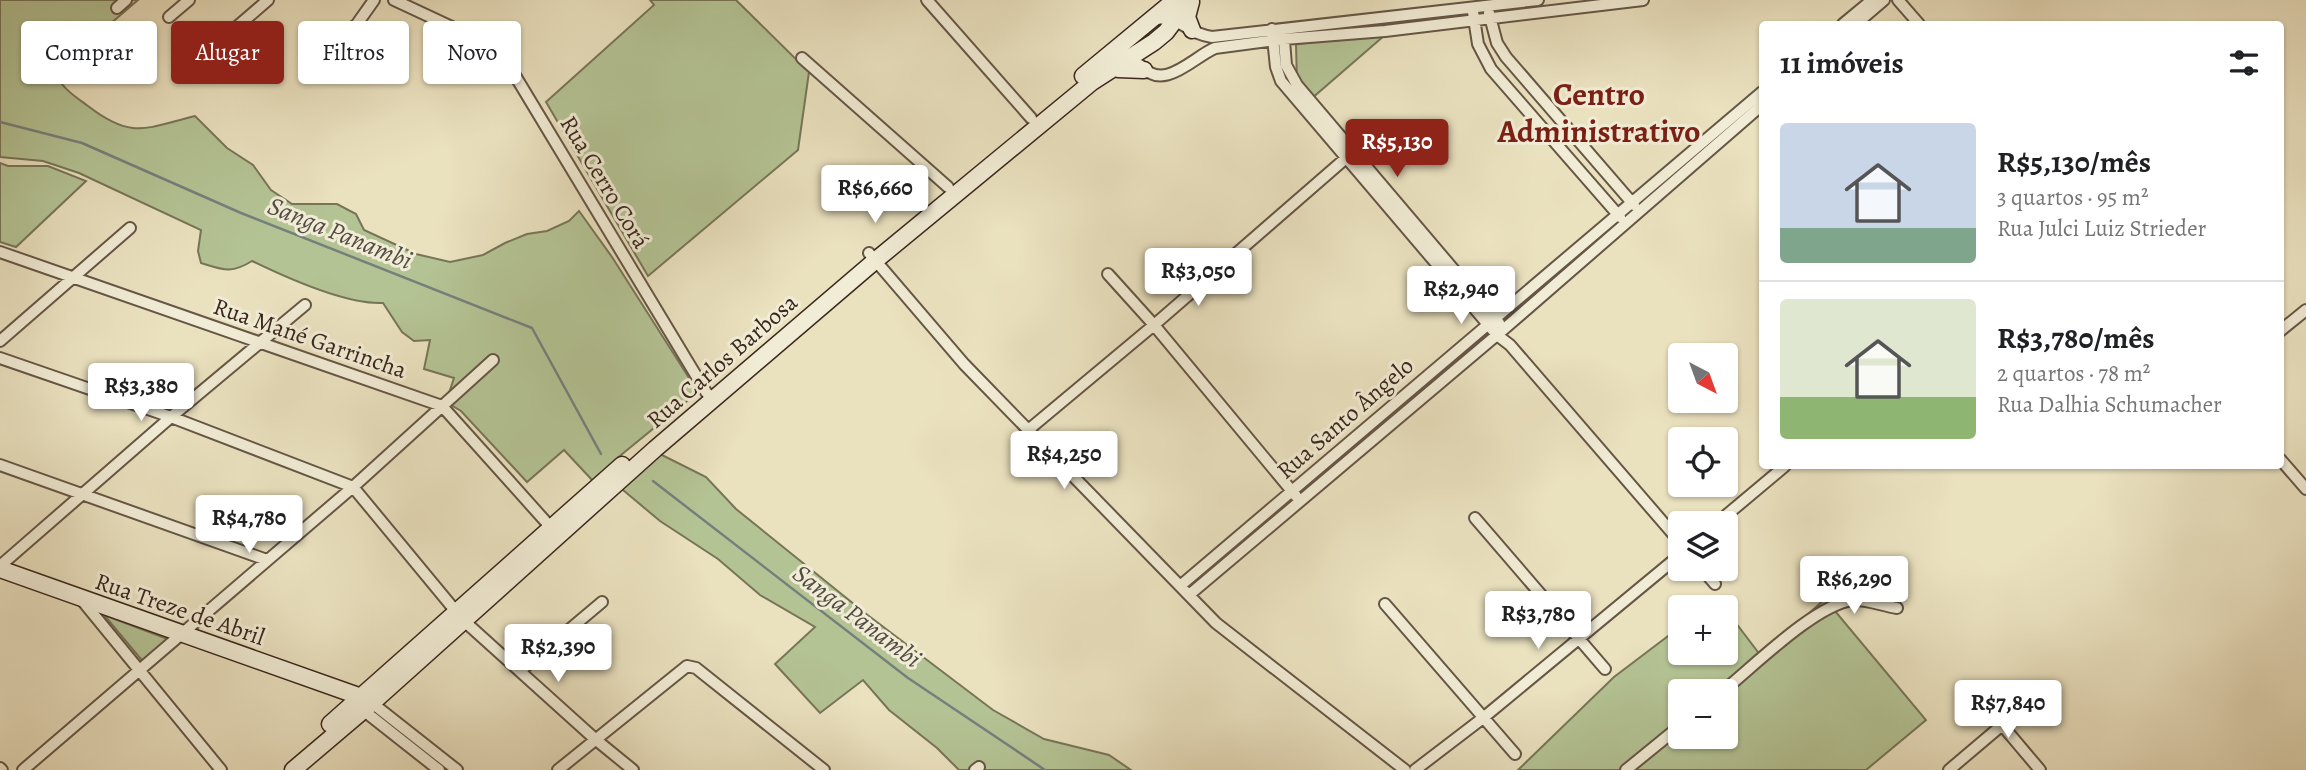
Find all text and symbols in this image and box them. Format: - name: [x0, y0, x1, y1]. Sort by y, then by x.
- chip: Comprar: [21, 21, 157, 84]
- chip: Alugar: [171, 21, 284, 84]
- chip: Filtros: [298, 21, 409, 84]
- chip: Novo: [423, 21, 521, 84]
- text: 11 imóveis: [1780, 43, 1904, 83]
- icon: filters: [2225, 44, 2263, 82]
- district label: Centro Administrativo: [1497, 72, 1700, 153]
- street label: Rua Cerro Corá: [553, 110, 658, 255]
- pin: R$5,130: [1332, 120, 1462, 179]
- text: R$5,130: [1361, 126, 1433, 157]
- text: R$5,130/mês: [1997, 142, 2151, 182]
- icon: home: [1836, 151, 1920, 235]
- pin: R$6,660: [810, 166, 940, 225]
- text: R$6,660: [837, 172, 913, 203]
- text: 3 quartos · 95 m²: [1997, 182, 2149, 213]
- water label: Sanga Panambi: [263, 188, 417, 278]
- text: Rua Julci Luiz Strieder: [1997, 213, 2206, 244]
- pin: R$3,050: [1133, 248, 1263, 308]
- text: R$3,050: [1161, 255, 1235, 286]
- pin: R$2,940: [1396, 266, 1526, 326]
- text: R$2,940: [1423, 273, 1499, 304]
- street label: Rua Carlos Barbosa: [640, 286, 805, 435]
- street label: Rua Mané Garrincha: [209, 290, 412, 386]
- text: R$3,780/mês: [1997, 318, 2155, 358]
- icon: home: [1836, 327, 1920, 411]
- north arrow: [1668, 343, 1738, 413]
- map controls: [1668, 343, 1738, 749]
- street label: Rua Santo Ângelo: [1270, 350, 1420, 486]
- text: 2 quartos · 78 m²: [1997, 358, 2150, 389]
- pin: R$3,380: [76, 364, 206, 423]
- text: R$3,380: [104, 370, 178, 401]
- text: Rua Dalhia Schumacher: [1997, 389, 2222, 420]
- button: locate: [1668, 427, 1738, 497]
- pin: R$4,250: [999, 432, 1129, 491]
- text: R$4,250: [1027, 438, 1101, 469]
- pin: R$4,780: [184, 496, 314, 555]
- text: R$4,780: [212, 502, 286, 533]
- button: layers: [1668, 511, 1738, 581]
- water label: Sanga Panambi: [785, 556, 929, 676]
- pin: R$6,290: [1789, 556, 1919, 616]
- text: R$6,290: [1816, 563, 1892, 594]
- street label: Rua Treze de Abril: [91, 565, 269, 653]
- pin: R$3,780: [1473, 592, 1603, 651]
- button: +: [1668, 595, 1738, 665]
- text: R$3,780: [1501, 598, 1575, 629]
- pin: R$2,390: [493, 624, 623, 684]
- text: R$2,390: [521, 631, 595, 662]
- button: −: [1668, 679, 1738, 749]
- pin: R$7,840: [1943, 680, 2073, 740]
- text: R$7,840: [1971, 687, 2045, 718]

